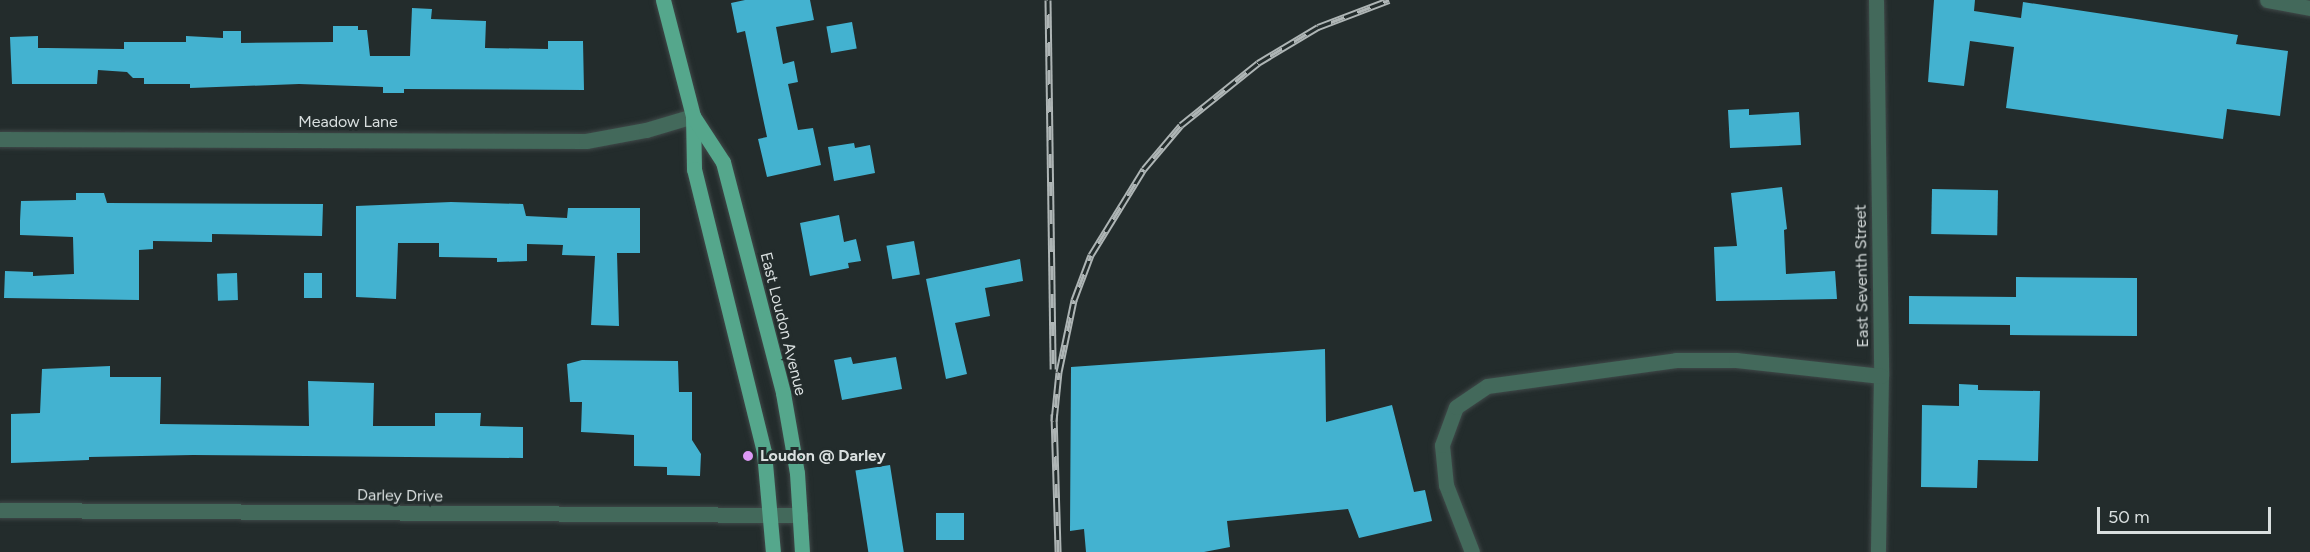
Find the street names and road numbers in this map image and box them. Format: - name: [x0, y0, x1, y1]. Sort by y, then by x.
- street label: Meadow Lane: [298, 112, 398, 132]
- street label: East Seventh Street: [1851, 204, 1873, 348]
- street label: East Loudon Avenue: [756, 250, 810, 398]
- street label: Darley Drive: [357, 486, 443, 506]

